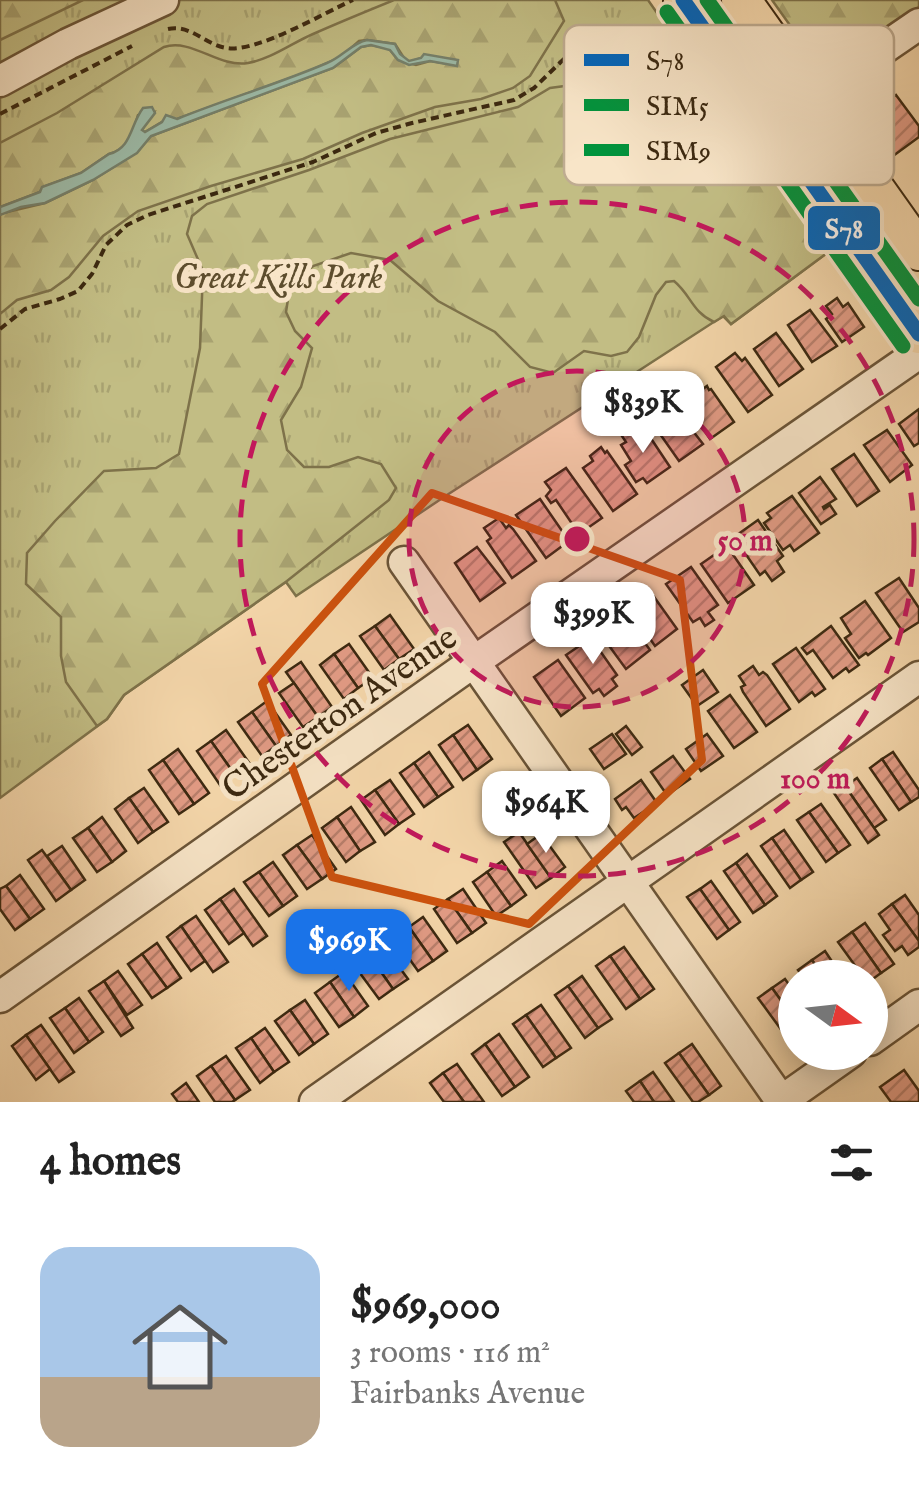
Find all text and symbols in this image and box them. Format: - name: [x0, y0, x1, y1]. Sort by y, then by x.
- legend: [564, 25, 894, 185]
- text: S78: [646, 45, 684, 80]
- text: SIM5: [646, 90, 709, 125]
- text: SIM9: [646, 135, 711, 170]
- line badge: S78: [806, 204, 882, 252]
- text: S78: [825, 213, 863, 248]
- park label: Great Kills Park: [173, 256, 383, 301]
- pin: $839K: [573, 371, 713, 456]
- text: $839K: [603, 383, 683, 424]
- centre of rings: [559, 521, 595, 557]
- text: 50 m: [717, 523, 773, 561]
- pin: $399K: [523, 582, 663, 667]
- text: $399K: [553, 594, 633, 635]
- street label: Chesterton Avenue: [214, 616, 467, 812]
- text: 100 m: [780, 761, 850, 799]
- pin: $964K: [476, 771, 616, 856]
- text: $964K: [504, 783, 588, 824]
- pin: $969K: [279, 909, 419, 994]
- text: $969K: [308, 921, 390, 962]
- north arrow: [778, 960, 888, 1070]
- map controls: [778, 960, 888, 1070]
- icon: filters: [824, 1135, 879, 1190]
- text: 4 homes: [40, 1136, 181, 1189]
- text: $969,000: [350, 1280, 501, 1333]
- icon: home: [120, 1287, 240, 1407]
- text: 3 rooms · 116 m²: [350, 1333, 550, 1374]
- text: Fairbanks Avenue: [350, 1374, 585, 1415]

